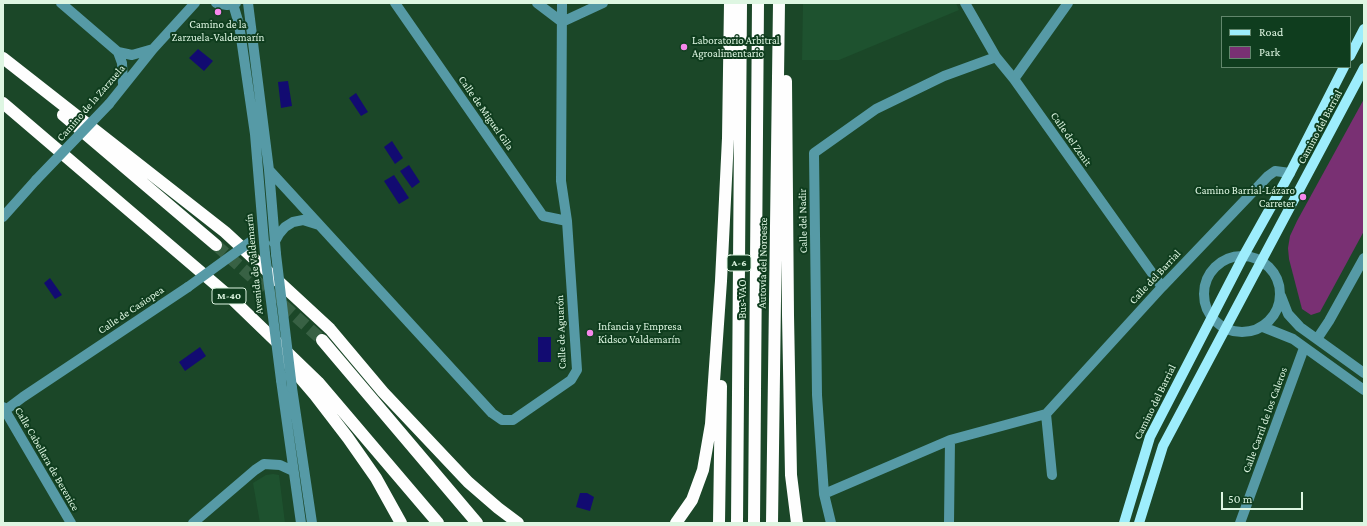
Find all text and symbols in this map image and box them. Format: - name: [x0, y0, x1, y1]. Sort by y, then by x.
- marker: Camino de la Zarzuela-Valdemarín: [213, 7, 223, 17]
- legend: [1221, 16, 1351, 68]
- place label: Camino de la Zarzuela-Valdemarín: [172, 18, 264, 44]
- text: Road: [1259, 25, 1283, 39]
- place label: Laboratorio Arbitral Agroalimentario: [692, 34, 780, 60]
- marker: Laboratorio Arbitral Agroalimentario: [679, 42, 689, 52]
- text: Park: [1259, 45, 1280, 59]
- street label: Camino de la Zarzuela: [54, 62, 128, 144]
- street label: Calle de Miguel Gila: [455, 73, 517, 153]
- street label: Camino del Barrial: [1295, 88, 1345, 166]
- street label: Calle del Zenit: [1048, 110, 1094, 168]
- place label: Camino Barrial-Lázaro Carreter: [1195, 184, 1295, 210]
- street label: Calle del Nadir: [796, 189, 810, 253]
- marker: Camino Barrial-Lázaro Carreter: [1298, 192, 1308, 202]
- street label: Avenida de Valdemarín: [242, 213, 266, 315]
- street label: Autovía del Noroeste: [756, 217, 770, 309]
- street label: Calle del Barrial: [1126, 247, 1184, 307]
- road number: A-6: [727, 255, 751, 271]
- street label: Bus-VAO: [736, 279, 750, 319]
- street label: Calle de Casiopea: [95, 283, 167, 337]
- road number: M-40: [212, 288, 246, 304]
- street label: Calle de Aguarón: [553, 295, 569, 369]
- place label: Infancia y Empresa Kidsco Valdemarín: [598, 320, 682, 346]
- marker: Infancia y Empresa Kidsco Valdemarín: [585, 328, 595, 338]
- street label: Camino del Barrial: [1131, 362, 1179, 442]
- street label: Calle Carril de los Caleros: [1240, 365, 1290, 475]
- street label: Calle Cabellera de Berenice: [12, 405, 82, 513]
- scale bar: [1223, 484, 1305, 510]
- text: 50 m: [1228, 492, 1252, 506]

